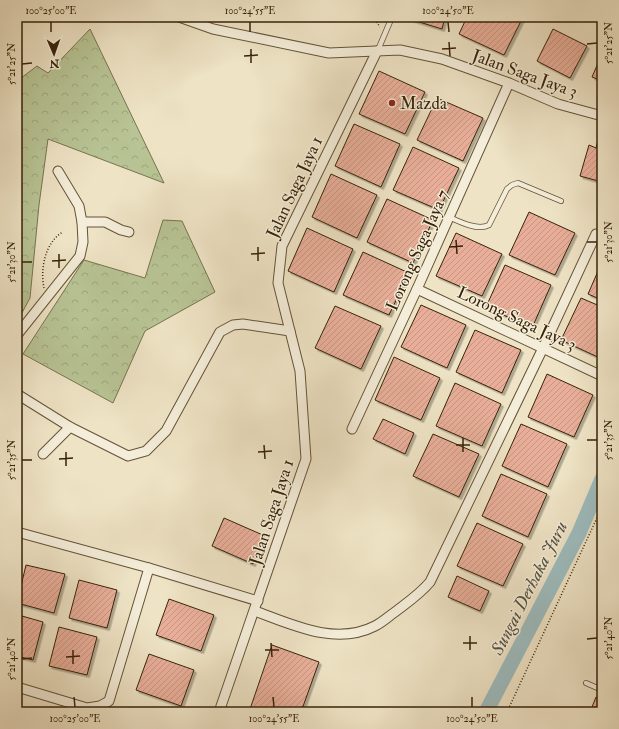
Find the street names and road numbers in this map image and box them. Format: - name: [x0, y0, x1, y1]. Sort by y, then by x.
- street label: Jalan Saga Jaya 3: [468, 44, 580, 103]
- street label: Jalan Saga Jaya 1: [261, 133, 328, 243]
- street label: Lorong Saga Jaya 7: [381, 186, 455, 314]
- street label: Lorong Saga Jaya 3: [453, 282, 580, 356]
- street label: Jalan Saga Jaya 1: [244, 457, 299, 569]

